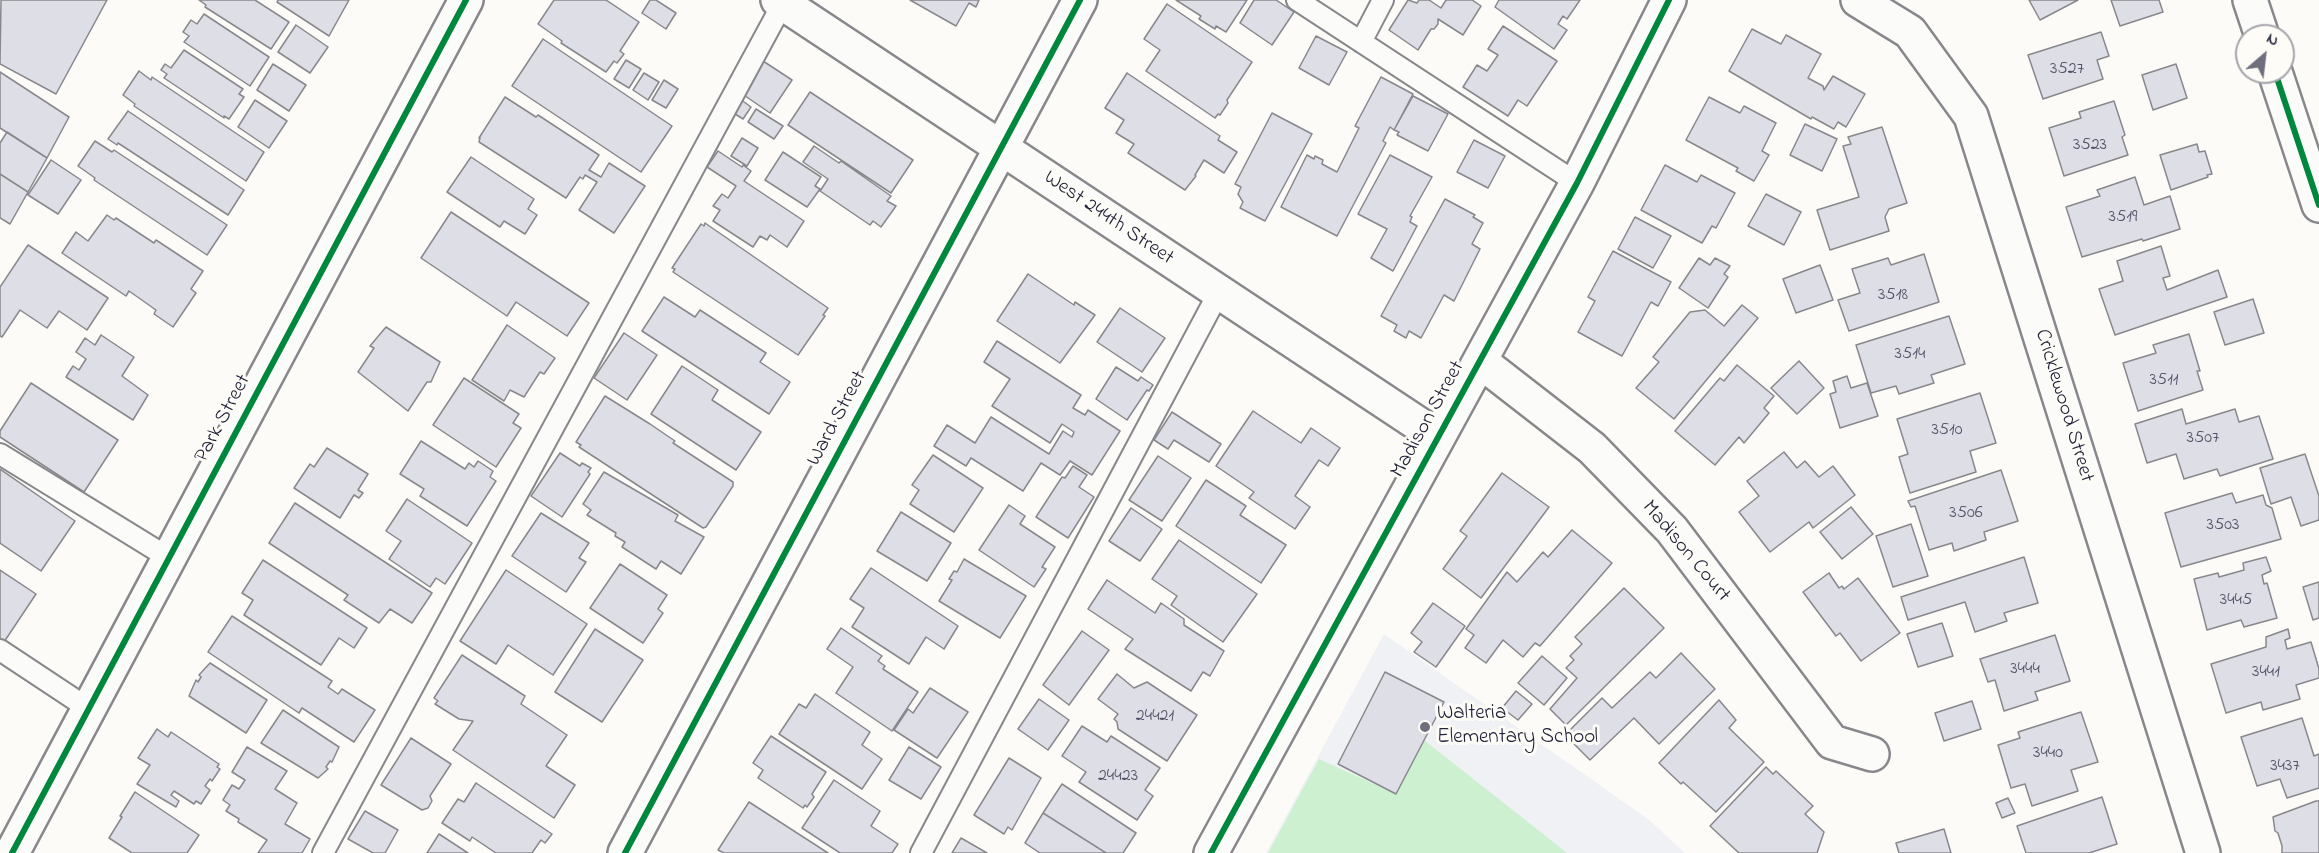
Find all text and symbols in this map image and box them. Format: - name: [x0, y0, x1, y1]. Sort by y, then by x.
- north arrow: [2235, 24, 2295, 84]
- text: N: [2262, 27, 2283, 53]
- house number: 3527: [2050, 59, 2084, 81]
- house number: 3523: [2073, 135, 2107, 157]
- street label: West 244th Street: [1038, 166, 1178, 272]
- house number: 3519: [2109, 207, 2137, 229]
- house number: 3518: [1878, 285, 1908, 307]
- street label: Cricklewood Street: [2028, 326, 2098, 486]
- house number: 3514: [1895, 344, 1925, 366]
- street label: Madison Street: [1387, 357, 1471, 483]
- street label: Ward Street: [802, 367, 874, 471]
- house number: 3511: [2149, 370, 2179, 392]
- street label: Park Street: [190, 371, 258, 467]
- house number: 3510: [1931, 420, 1963, 442]
- house number: 3507: [2187, 428, 2219, 450]
- street label: Madison Court: [1635, 496, 1735, 608]
- house number: 3506: [1949, 503, 1983, 525]
- house number: 3503: [2207, 515, 2239, 537]
- house number: 3445: [2220, 590, 2252, 612]
- house number: 3444: [2010, 659, 2040, 681]
- house number: 3441: [2252, 662, 2280, 684]
- place label: Walteria Elementary School: [1437, 702, 1598, 752]
- house number: 24421: [1136, 706, 1174, 728]
- marker: Walteria Elementary School: [1418, 720, 1432, 734]
- house number: 3440: [2033, 743, 2063, 765]
- house number: 3437: [2270, 756, 2300, 778]
- house number: 24423: [1098, 766, 1138, 788]

